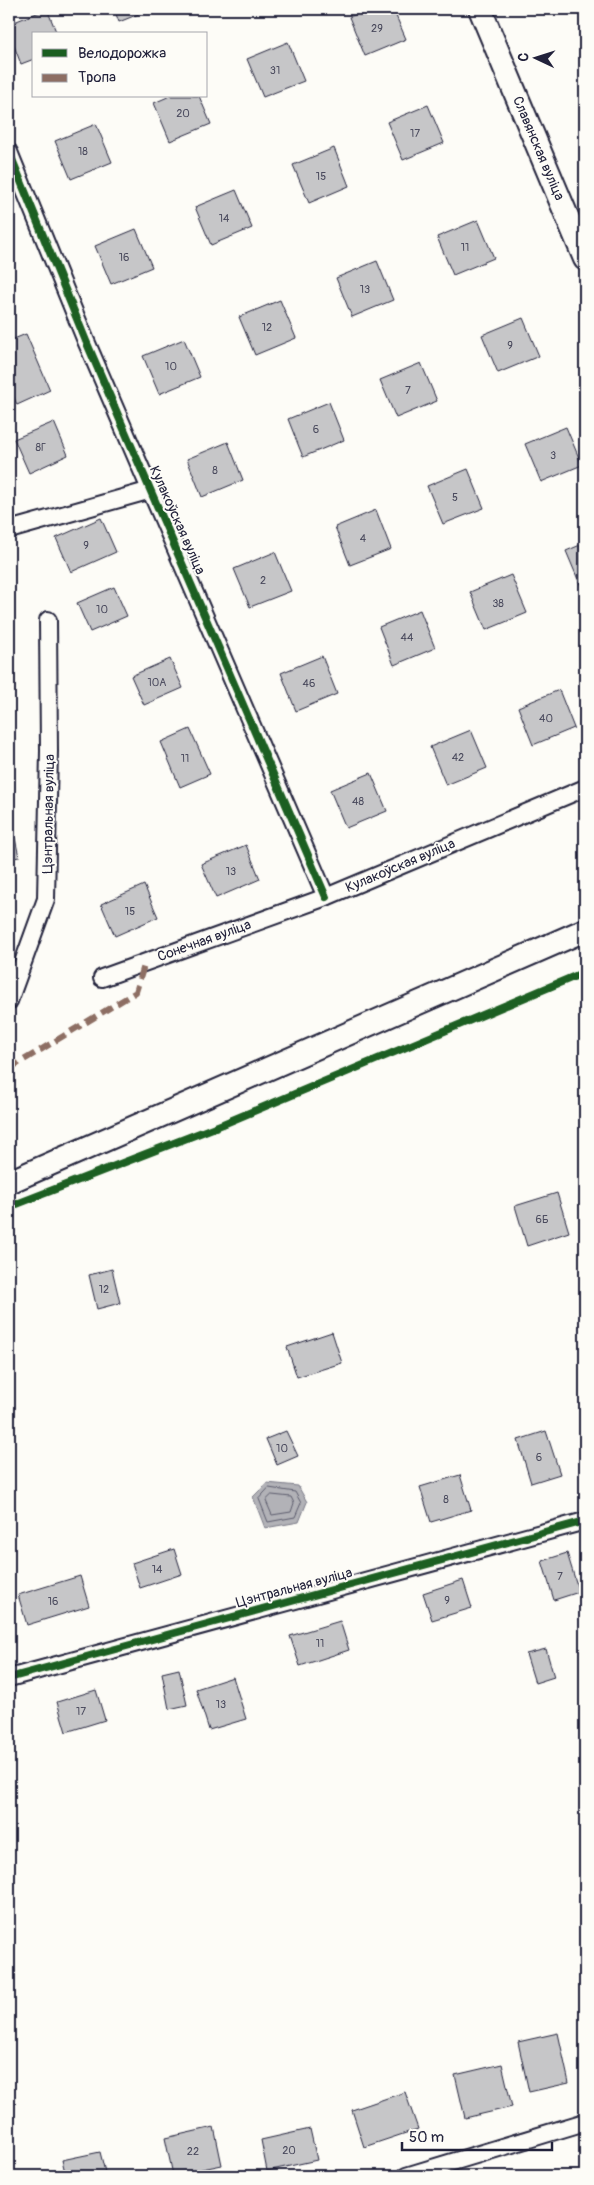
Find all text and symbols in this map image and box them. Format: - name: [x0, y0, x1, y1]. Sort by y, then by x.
- house number: 29: [371, 22, 383, 35]
- legend: [32, 32, 208, 98]
- north arrow: [512, 32, 562, 82]
- text: Велодорожка: [78, 44, 166, 63]
- text: С: [515, 52, 532, 62]
- house number: 31: [270, 64, 280, 77]
- text: Тропа: [78, 68, 116, 87]
- street label: Славянская вуліца: [509, 94, 568, 203]
- house number: 20: [176, 107, 190, 120]
- house number: 17: [410, 127, 420, 140]
- house number: 18: [78, 145, 88, 158]
- house number: 15: [316, 170, 326, 183]
- house number: 14: [219, 212, 230, 225]
- house number: 11: [461, 241, 469, 254]
- house number: 16: [119, 251, 129, 264]
- house number: 13: [360, 283, 370, 296]
- house number: 12: [262, 321, 272, 334]
- house number: 9: [507, 339, 513, 352]
- house number: 10: [165, 360, 177, 373]
- house number: 7: [405, 384, 411, 397]
- house number: 6: [313, 423, 319, 436]
- house number: 8Г: [36, 441, 46, 454]
- house number: 3: [550, 449, 556, 462]
- street label: Кулакоўская вуліца: [146, 463, 209, 577]
- house number: 8: [212, 464, 218, 477]
- house number: 5: [452, 491, 458, 504]
- house number: 4: [360, 532, 367, 545]
- house number: 9: [83, 539, 89, 552]
- house number: 2: [260, 574, 266, 587]
- house number: 38: [492, 597, 504, 610]
- house number: 10: [96, 603, 108, 616]
- house number: 44: [401, 631, 414, 644]
- house number: 10А: [148, 676, 166, 689]
- house number: 46: [303, 677, 315, 690]
- house number: 40: [539, 712, 553, 725]
- house number: 42: [452, 751, 464, 764]
- house number: 11: [181, 752, 189, 765]
- street label: Цэнтральная вуліца: [39, 754, 58, 874]
- house number: 48: [352, 795, 364, 808]
- street label: Кулакоўская вуліца: [343, 835, 457, 896]
- house number: 13: [226, 865, 236, 878]
- house number: 15: [125, 905, 135, 918]
- street label: Сонечная вуліца: [155, 916, 253, 965]
- house number: 6Б: [535, 1213, 549, 1226]
- house number: 12: [99, 1283, 109, 1296]
- house number: 10: [276, 1442, 288, 1455]
- house number: 6: [536, 1451, 542, 1464]
- house number: 8: [443, 1493, 449, 1506]
- house number: 14: [152, 1563, 163, 1576]
- street label: Цэнтральная вуліца: [234, 1564, 354, 1611]
- house number: 7: [557, 1570, 563, 1583]
- house number: 9: [444, 1594, 450, 1607]
- house number: 16: [48, 1595, 58, 1608]
- house number: 11: [316, 1637, 324, 1650]
- house number: 13: [216, 1698, 226, 1711]
- house number: 17: [76, 1705, 86, 1718]
- scale bar: [402, 2120, 552, 2152]
- text: 50 m: [409, 2128, 444, 2147]
- house number: 20: [282, 2144, 296, 2157]
- house number: 22: [187, 2145, 199, 2158]

